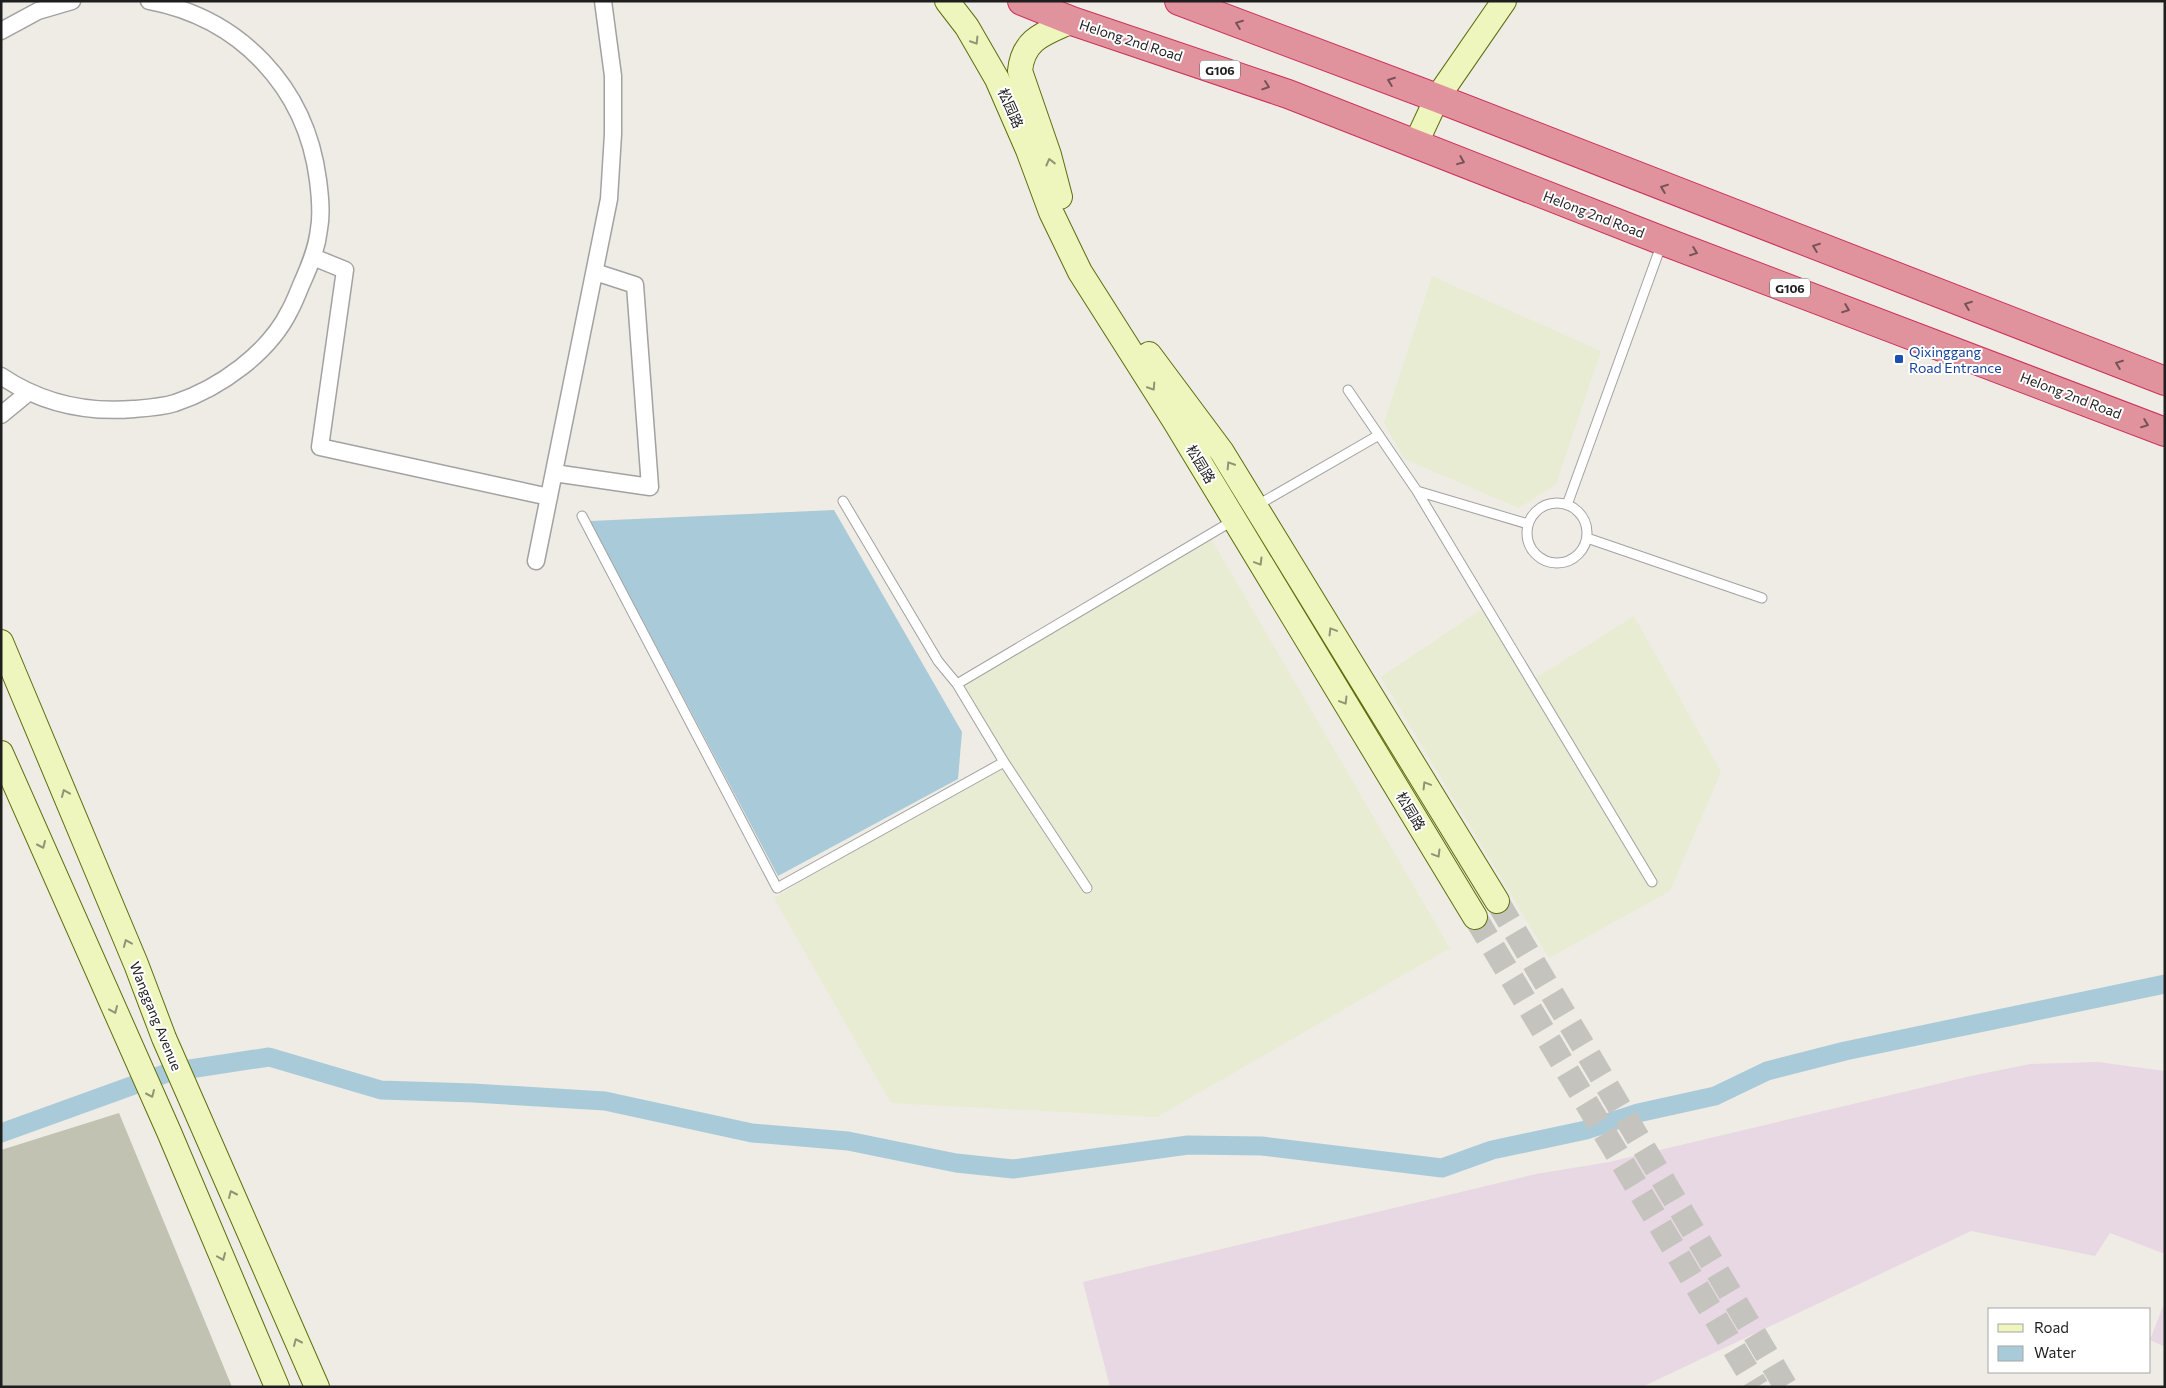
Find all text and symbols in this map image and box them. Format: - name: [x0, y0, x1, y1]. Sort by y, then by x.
- street label: Helong 2nd Road: [1077, 15, 1185, 65]
- one-way arrow: [1235, 19, 1244, 30]
- one-way arrow: [969, 35, 979, 44]
- road number: G106: [1200, 60, 1240, 80]
- one-way arrow: [1387, 77, 1396, 87]
- one-way arrow: [1261, 80, 1270, 90]
- street label: 松园路: [995, 85, 1027, 131]
- one-way arrow: [1456, 155, 1465, 165]
- one-way arrow: [1045, 158, 1056, 167]
- one-way arrow: [1661, 184, 1669, 194]
- street label: Helong 2nd Road: [1541, 187, 1647, 241]
- one-way arrow: [1812, 243, 1821, 253]
- one-way arrow: [1689, 246, 1698, 256]
- road number: G106: [1770, 278, 1810, 298]
- one-way arrow: [1964, 301, 1972, 311]
- one-way arrow: [1841, 303, 1850, 314]
- place label: Qixinggang Road Entrance: [1909, 343, 2002, 376]
- marker: Qixinggang Road Entrance: [1893, 353, 1905, 365]
- one-way arrow: [2115, 359, 2124, 370]
- street label: Helong 2nd Road: [2018, 368, 2124, 422]
- one-way arrow: [1146, 381, 1156, 390]
- one-way arrow: [2140, 418, 2149, 428]
- street label: 松园路: [1183, 442, 1219, 486]
- one-way arrow: [1227, 461, 1237, 470]
- one-way arrow: [1253, 556, 1263, 565]
- one-way arrow: [1328, 628, 1338, 637]
- one-way arrow: [1337, 695, 1347, 704]
- one-way arrow: [1422, 781, 1432, 790]
- street label: 松园路: [1393, 789, 1429, 833]
- one-way arrow: [60, 790, 70, 798]
- one-way arrow: [36, 840, 47, 849]
- one-way arrow: [1431, 849, 1441, 858]
- one-way arrow: [122, 940, 132, 948]
- street label: Wanggang Avenue: [126, 959, 186, 1073]
- one-way arrow: [108, 1005, 119, 1014]
- one-way arrow: [145, 1089, 156, 1098]
- one-way arrow: [227, 1190, 238, 1199]
- one-way arrow: [216, 1252, 226, 1261]
- legend: [1988, 1308, 2151, 1373]
- text: Road: [2034, 1318, 2069, 1336]
- one-way arrow: [293, 1338, 304, 1347]
- text: Water: [2034, 1343, 2076, 1361]

